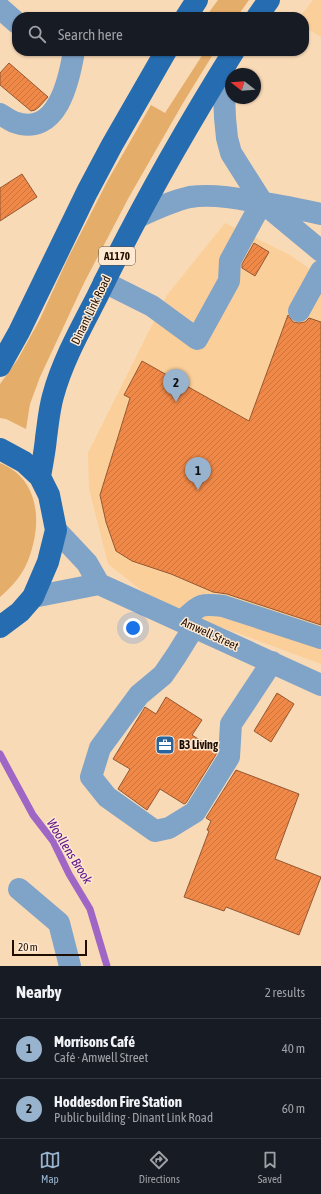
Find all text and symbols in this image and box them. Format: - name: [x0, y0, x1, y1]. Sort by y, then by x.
- search box: [12, 12, 309, 56]
- icon: search: [26, 23, 48, 45]
- text: Search here: [58, 26, 123, 43]
- north arrow: [225, 68, 261, 104]
- road number: A1170: [99, 247, 135, 265]
- street label: Dinant Link Road: [68, 273, 114, 347]
- pin: 2: [163, 369, 189, 402]
- pin: 1: [185, 457, 211, 490]
- street label: Amwell Street: [179, 615, 241, 654]
- your location: [123, 618, 143, 638]
- office icon: B3 Living: [154, 734, 176, 756]
- place label: B3 Living: [179, 738, 219, 752]
- water label: Woollens Brook: [44, 816, 96, 887]
- scale bar: [12, 938, 87, 957]
- text: 20 m: [18, 941, 38, 953]
- text: Nearby: [16, 982, 62, 1002]
- text: 2 results: [265, 985, 305, 1000]
- text: Morrisons Café: [54, 1033, 135, 1050]
- text: 1: [26, 1041, 32, 1056]
- text: 40 m: [282, 1041, 305, 1056]
- text: Café · Amwell Street: [54, 1050, 148, 1065]
- text: Hoddesdon Fire Station: [54, 1093, 182, 1110]
- text: 2: [26, 1101, 32, 1116]
- text: 60 m: [282, 1101, 305, 1116]
- text: Public building · Dinant Link Road: [54, 1110, 213, 1125]
- tab: Map: [39, 1149, 61, 1185]
- tab: Directions: [139, 1149, 180, 1185]
- tab: Saved: [258, 1149, 282, 1185]

